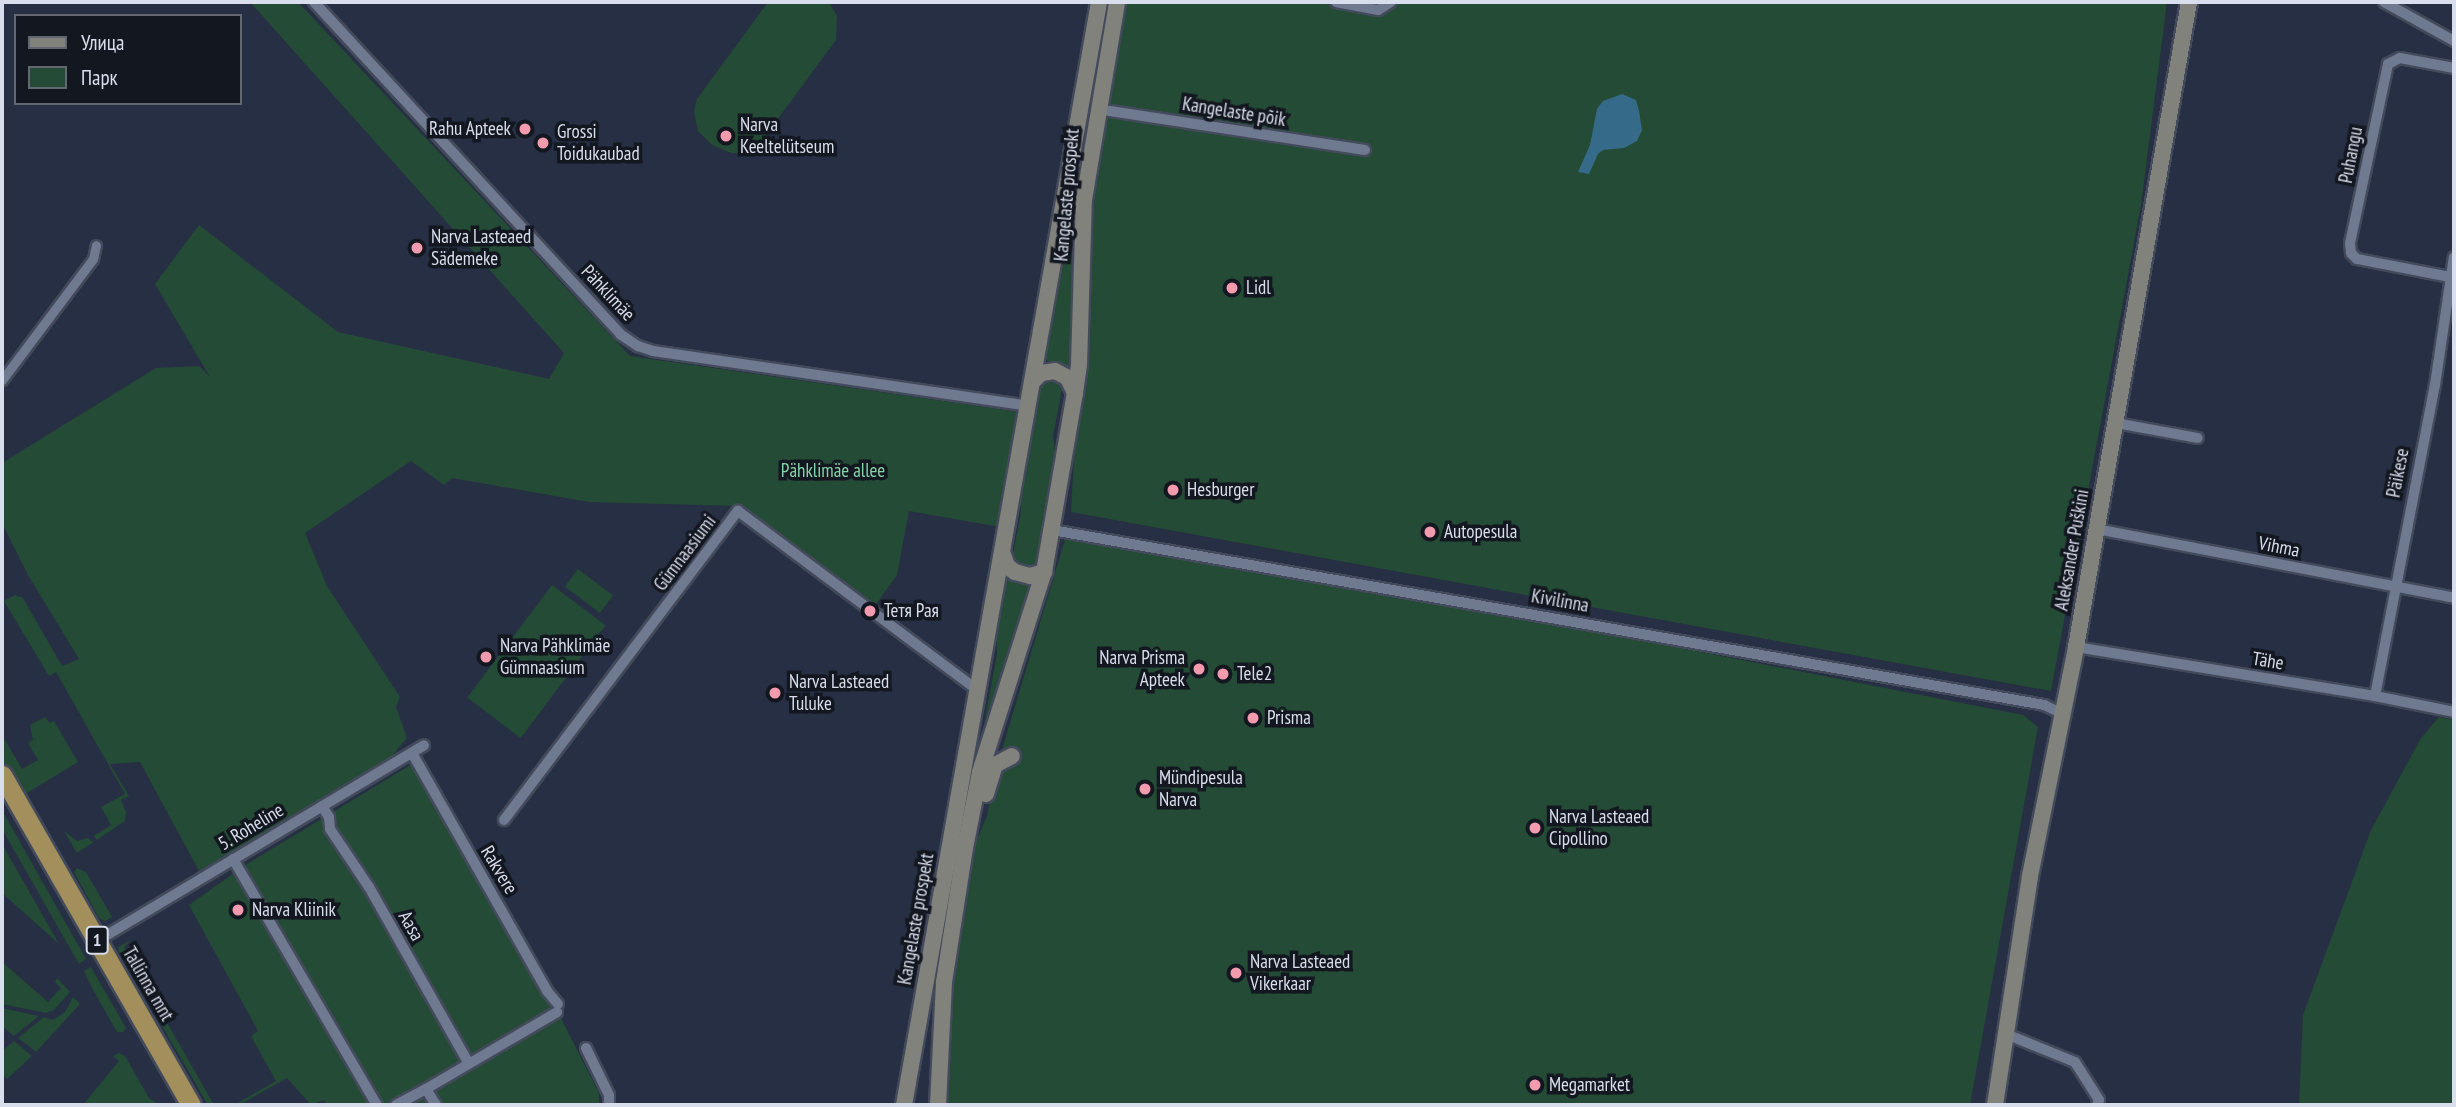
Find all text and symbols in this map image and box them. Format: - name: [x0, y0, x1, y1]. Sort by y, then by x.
- legend: [14, 14, 242, 105]
- text: Улица: [81, 29, 124, 56]
- text: Парк: [81, 64, 118, 91]
- street label: Kangelaste põik: [1181, 93, 1287, 131]
- place label: Narva Keeltelütseum: [740, 114, 834, 158]
- place label: Rahu Apteek: [428, 118, 511, 140]
- marker: Rahu Apteek: [517, 121, 533, 137]
- place label: Grossi Toidukaubad: [557, 121, 640, 165]
- street label: Puhangu: [2334, 125, 2368, 185]
- marker: Narva Keeltelütseum: [718, 128, 734, 144]
- street label: Kangelaste prospekt: [1050, 128, 1084, 262]
- marker: Grossi Toidukaubad: [535, 135, 551, 151]
- place label: Narva Lasteaed Sädemeke: [431, 226, 531, 270]
- marker: Narva Lasteaed Sädemeke: [409, 240, 425, 256]
- street label: Pähklimäe: [576, 260, 640, 326]
- place label: Lidl: [1246, 277, 1271, 299]
- marker: Lidl: [1224, 280, 1240, 296]
- street label: Päikese: [2382, 446, 2414, 500]
- park label: Pähklimäe allee: [781, 460, 885, 482]
- place label: Hesburger: [1187, 479, 1254, 501]
- marker: Hesburger: [1165, 482, 1181, 498]
- street label: Aleksander Puškini: [2050, 487, 2094, 613]
- street label: Gümnaasiumi: [649, 511, 721, 595]
- place label: Autopesula: [1444, 521, 1517, 543]
- marker: Autopesula: [1422, 524, 1438, 540]
- street label: Vihma: [2257, 532, 2301, 562]
- street label: Kivilinna: [1530, 585, 1590, 617]
- place label: Тетя Рая: [884, 600, 939, 622]
- marker: Тетя Рая: [862, 603, 878, 619]
- place label: Narva Pähklimäe Gümnaasium: [500, 635, 610, 679]
- place label: Narva Prisma Apteek: [1099, 647, 1185, 691]
- street label: Tähe: [2251, 647, 2285, 675]
- marker: Narva Pähklimäe Gümnaasium: [478, 649, 494, 665]
- marker: Narva Prisma Apteek: [1191, 661, 1207, 677]
- place label: Tele2: [1237, 663, 1272, 685]
- marker: Tele2: [1215, 666, 1231, 682]
- place label: Narva Lasteaed Tuluke: [789, 671, 889, 715]
- marker: Narva Lasteaed Tuluke: [767, 685, 783, 701]
- place label: Prisma: [1267, 707, 1311, 729]
- marker: Prisma: [1245, 710, 1261, 726]
- place label: Mündipesula Narva: [1159, 767, 1243, 811]
- marker: Mündipesula Narva: [1137, 781, 1153, 797]
- street label: 5. Roheline: [214, 798, 288, 856]
- place label: Narva Lasteaed Cipollino: [1549, 806, 1649, 850]
- marker: Narva Lasteaed Cipollino: [1527, 820, 1543, 836]
- street label: Rakvere: [476, 842, 522, 898]
- street label: Kangelaste prospekt: [893, 851, 939, 987]
- place label: Narva Kliinik: [252, 899, 336, 921]
- marker: Narva Kliinik: [230, 902, 246, 918]
- street label: Aasa: [393, 907, 429, 945]
- road number: 1: [85, 925, 109, 954]
- street label: Tallinna mnt: [118, 943, 178, 1025]
- place label: Narva Lasteaed Vikerkaar: [1250, 951, 1350, 995]
- marker: Narva Lasteaed Vikerkaar: [1228, 965, 1244, 981]
- place label: Megamarket: [1549, 1074, 1630, 1096]
- marker: Megamarket: [1527, 1077, 1543, 1093]

